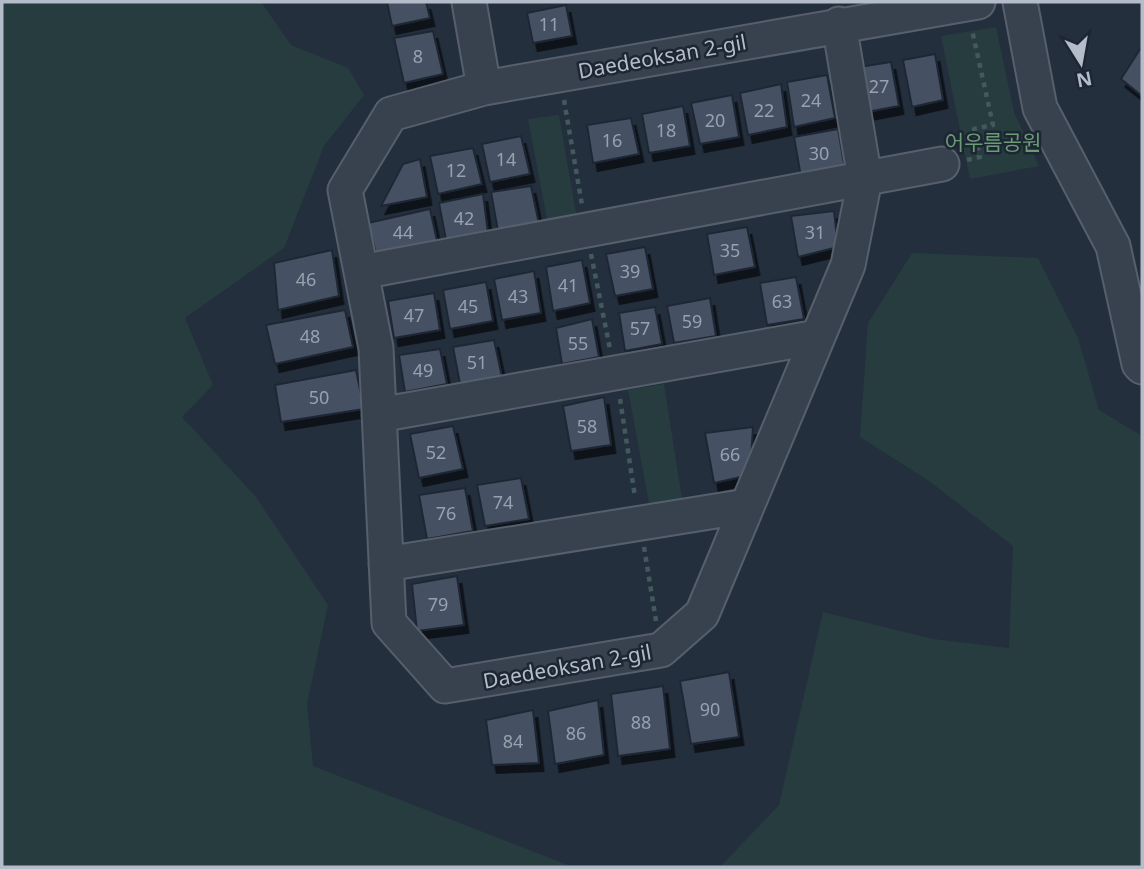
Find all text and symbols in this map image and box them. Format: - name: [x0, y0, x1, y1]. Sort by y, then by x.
- house number: 11: [539, 12, 559, 36]
- street label: Daedeoksan 2-gil: [576, 27, 748, 85]
- north arrow: [1046, 28, 1116, 98]
- house number: 8: [413, 44, 423, 68]
- text: N: [1074, 65, 1094, 94]
- house number: 27: [869, 74, 889, 98]
- house number: 24: [801, 88, 821, 112]
- house number: 22: [754, 98, 774, 122]
- house number: 20: [705, 108, 725, 132]
- house number: 18: [656, 118, 676, 142]
- house number: 16: [602, 128, 622, 152]
- park label: 어우름공원: [945, 128, 1041, 156]
- house number: 30: [809, 141, 829, 165]
- house number: 14: [496, 147, 516, 171]
- house number: 12: [446, 158, 466, 182]
- house number: 42: [454, 206, 474, 230]
- house number: 44: [393, 220, 413, 244]
- house number: 31: [805, 220, 825, 244]
- house number: 35: [720, 238, 740, 262]
- house number: 39: [620, 259, 640, 283]
- house number: 46: [296, 267, 316, 291]
- house number: 41: [558, 273, 578, 297]
- house number: 43: [508, 284, 528, 308]
- house number: 63: [772, 289, 792, 313]
- house number: 45: [458, 294, 478, 318]
- house number: 47: [404, 303, 424, 327]
- house number: 59: [682, 309, 702, 333]
- house number: 57: [630, 316, 650, 340]
- house number: 48: [300, 324, 320, 348]
- house number: 55: [568, 331, 588, 355]
- house number: 51: [467, 350, 487, 374]
- house number: 49: [413, 358, 433, 382]
- house number: 50: [309, 385, 329, 409]
- house number: 58: [577, 414, 597, 438]
- house number: 52: [426, 440, 446, 464]
- house number: 66: [720, 442, 740, 466]
- house number: 74: [493, 490, 513, 514]
- house number: 76: [436, 501, 456, 525]
- house number: 79: [428, 592, 448, 616]
- street label: Daedeoksan 2-gil: [481, 637, 653, 695]
- house number: 90: [700, 697, 720, 721]
- house number: 88: [631, 710, 651, 734]
- house number: 86: [566, 721, 586, 745]
- house number: 84: [503, 729, 523, 753]

